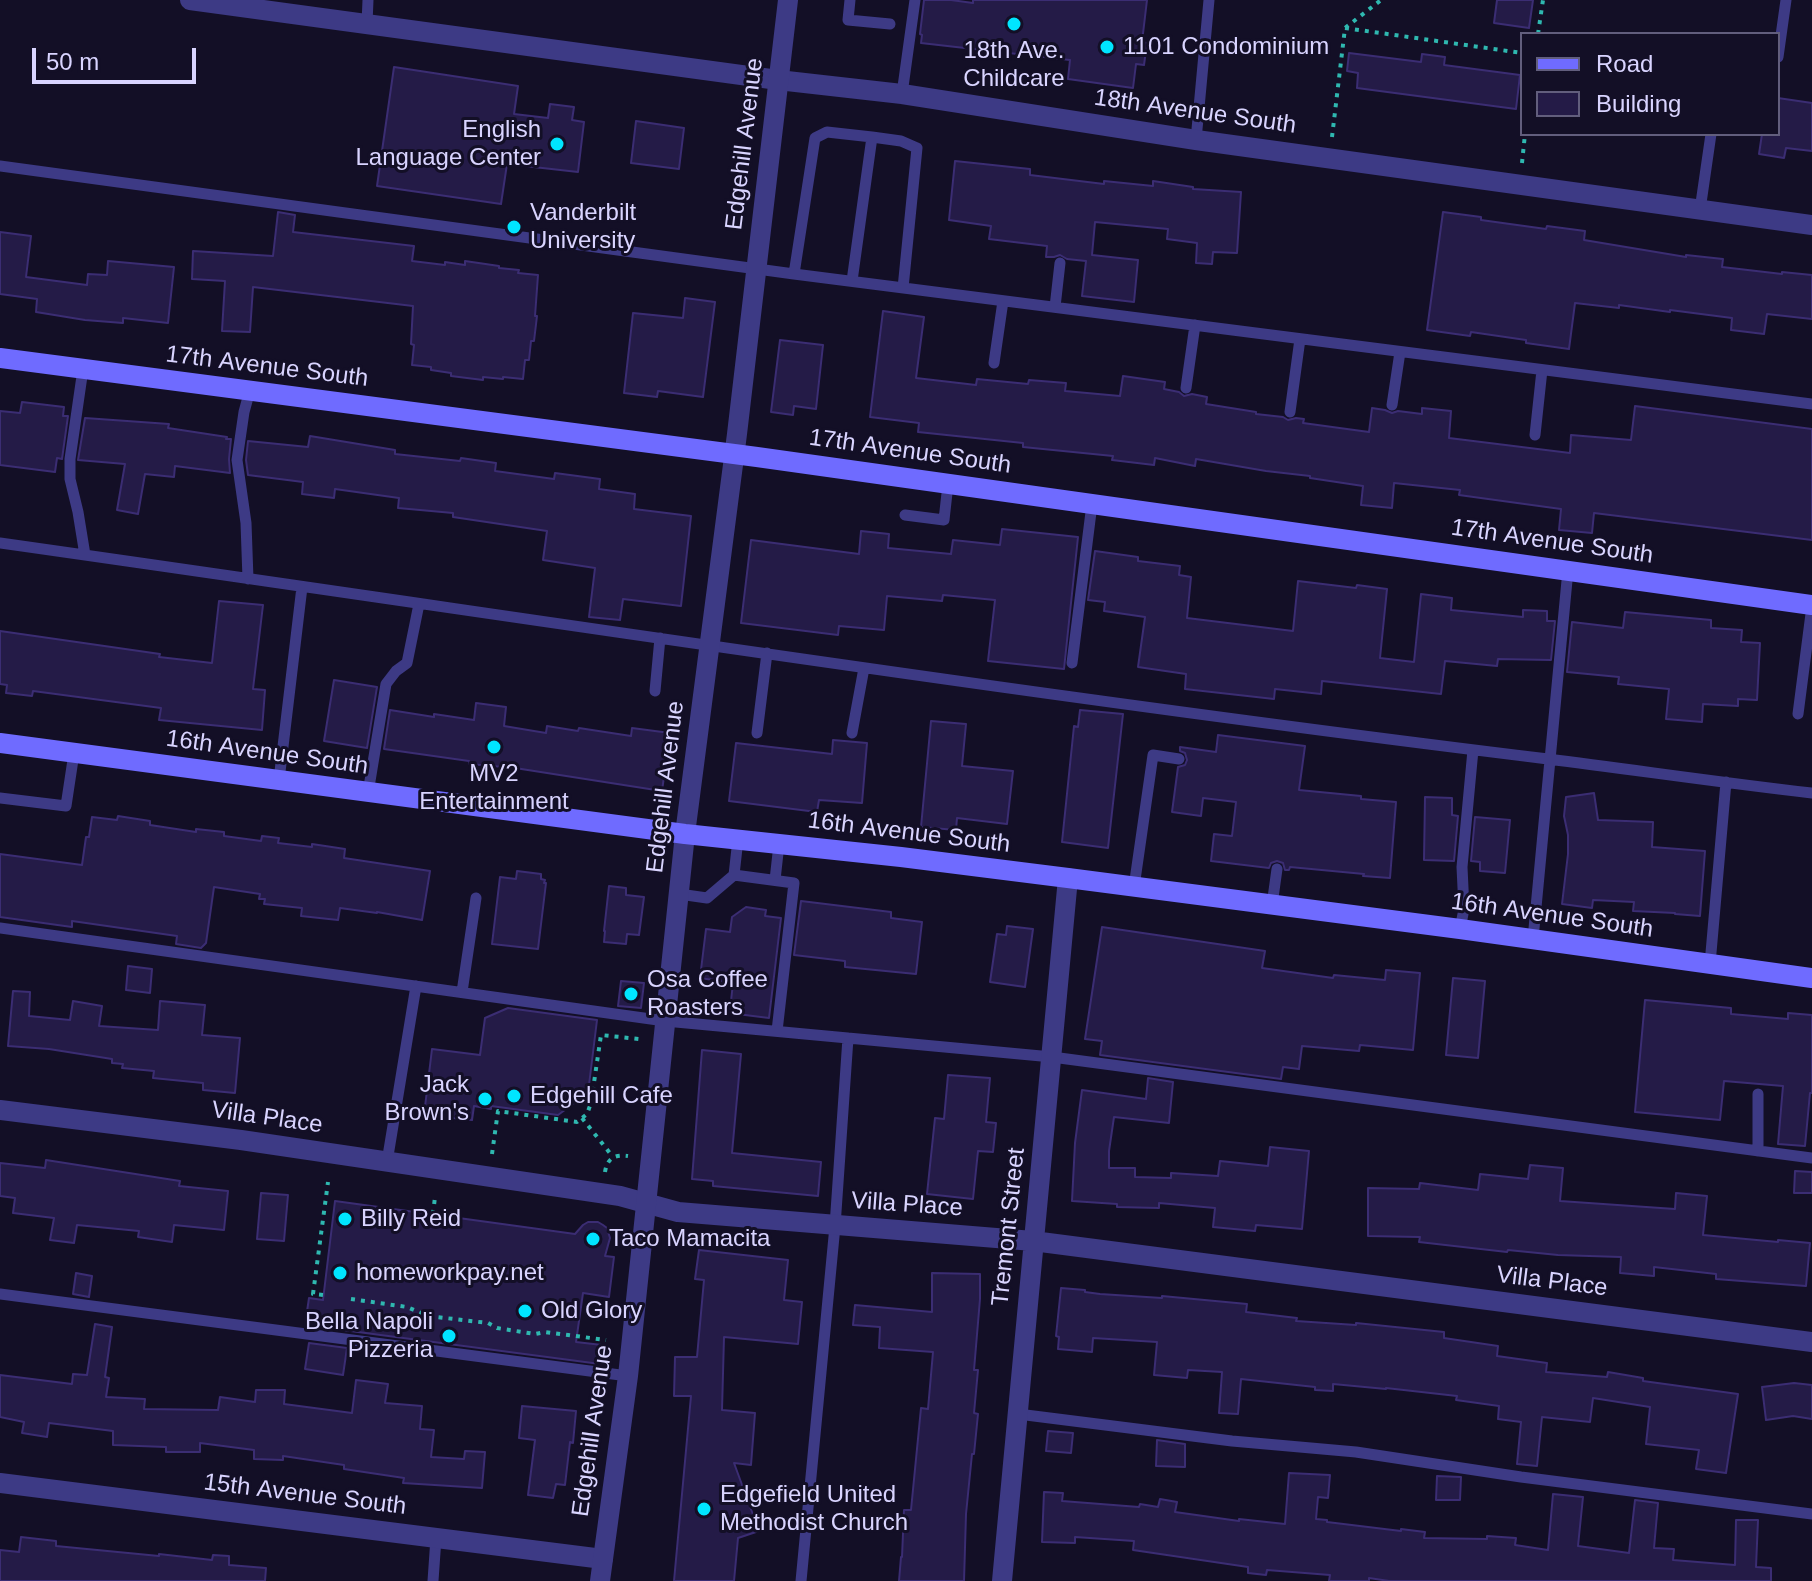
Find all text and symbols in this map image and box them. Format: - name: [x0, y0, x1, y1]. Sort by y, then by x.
- marker: 18th Ave. Childcare: [1005, 15, 1023, 33]
- scale bar: [36, 32, 200, 82]
- legend: [1520, 32, 1780, 136]
- place label: 1101 Condominium: [1123, 33, 1329, 61]
- place label: 18th Ave. Childcare: [963, 37, 1065, 93]
- marker: 1101 Condominium: [1098, 38, 1116, 56]
- text: 50 m: [46, 48, 99, 75]
- text: Road: [1596, 50, 1653, 77]
- street label: Edgehill Avenue: [720, 56, 770, 232]
- street label: 18th Avenue South: [1092, 84, 1298, 140]
- text: Building: [1596, 90, 1681, 117]
- place label: English Language Center: [356, 116, 541, 172]
- marker: English Language Center: [548, 135, 566, 153]
- place label: Vanderbilt University: [530, 199, 636, 255]
- marker: Vanderbilt University: [505, 218, 523, 236]
- street label: 17th Avenue South: [164, 340, 370, 394]
- street label: 17th Avenue South: [807, 424, 1013, 480]
- street label: 17th Avenue South: [1449, 514, 1655, 570]
- street label: Edgehill Avenue: [641, 699, 691, 875]
- street label: 16th Avenue South: [164, 725, 370, 781]
- marker: MV2 Entertainment: [485, 738, 503, 756]
- place label: MV2 Entertainment: [419, 760, 569, 816]
- street label: 16th Avenue South: [806, 806, 1012, 860]
- street label: 16th Avenue South: [1449, 888, 1655, 944]
- place label: Osa Coffee Roasters: [647, 966, 768, 1022]
- marker: Osa Coffee Roasters: [622, 985, 640, 1003]
- place label: Jack Brown's: [384, 1071, 469, 1127]
- place label: Edgehill Cafe: [530, 1082, 673, 1110]
- marker: Edgehill Cafe: [505, 1087, 523, 1105]
- marker: Jack Brown's: [476, 1090, 494, 1108]
- street label: Villa Place: [210, 1096, 324, 1140]
- street label: Tremont Street: [986, 1146, 1032, 1308]
- street label: Villa Place: [850, 1187, 964, 1223]
- place label: Billy Reid: [361, 1205, 461, 1233]
- marker: Billy Reid: [336, 1210, 354, 1228]
- place label: Taco Mamacita: [609, 1225, 770, 1253]
- marker: Taco Mamacita: [584, 1230, 602, 1248]
- place label: homeworkpay.net: [356, 1259, 544, 1287]
- street label: Villa Place: [1495, 1261, 1609, 1303]
- marker: homeworkpay.net: [331, 1264, 349, 1282]
- place label: Old Glory: [541, 1297, 642, 1325]
- marker: Old Glory: [516, 1302, 534, 1320]
- place label: Bella Napoli Pizzeria: [305, 1308, 433, 1364]
- marker: Bella Napoli Pizzeria: [440, 1327, 458, 1345]
- street label: Edgehill Avenue: [567, 1343, 619, 1519]
- street label: 15th Avenue South: [202, 1468, 408, 1522]
- place label: Edgefield United Methodist Church: [720, 1481, 908, 1537]
- marker: Edgefield United Methodist Church: [695, 1500, 713, 1518]

